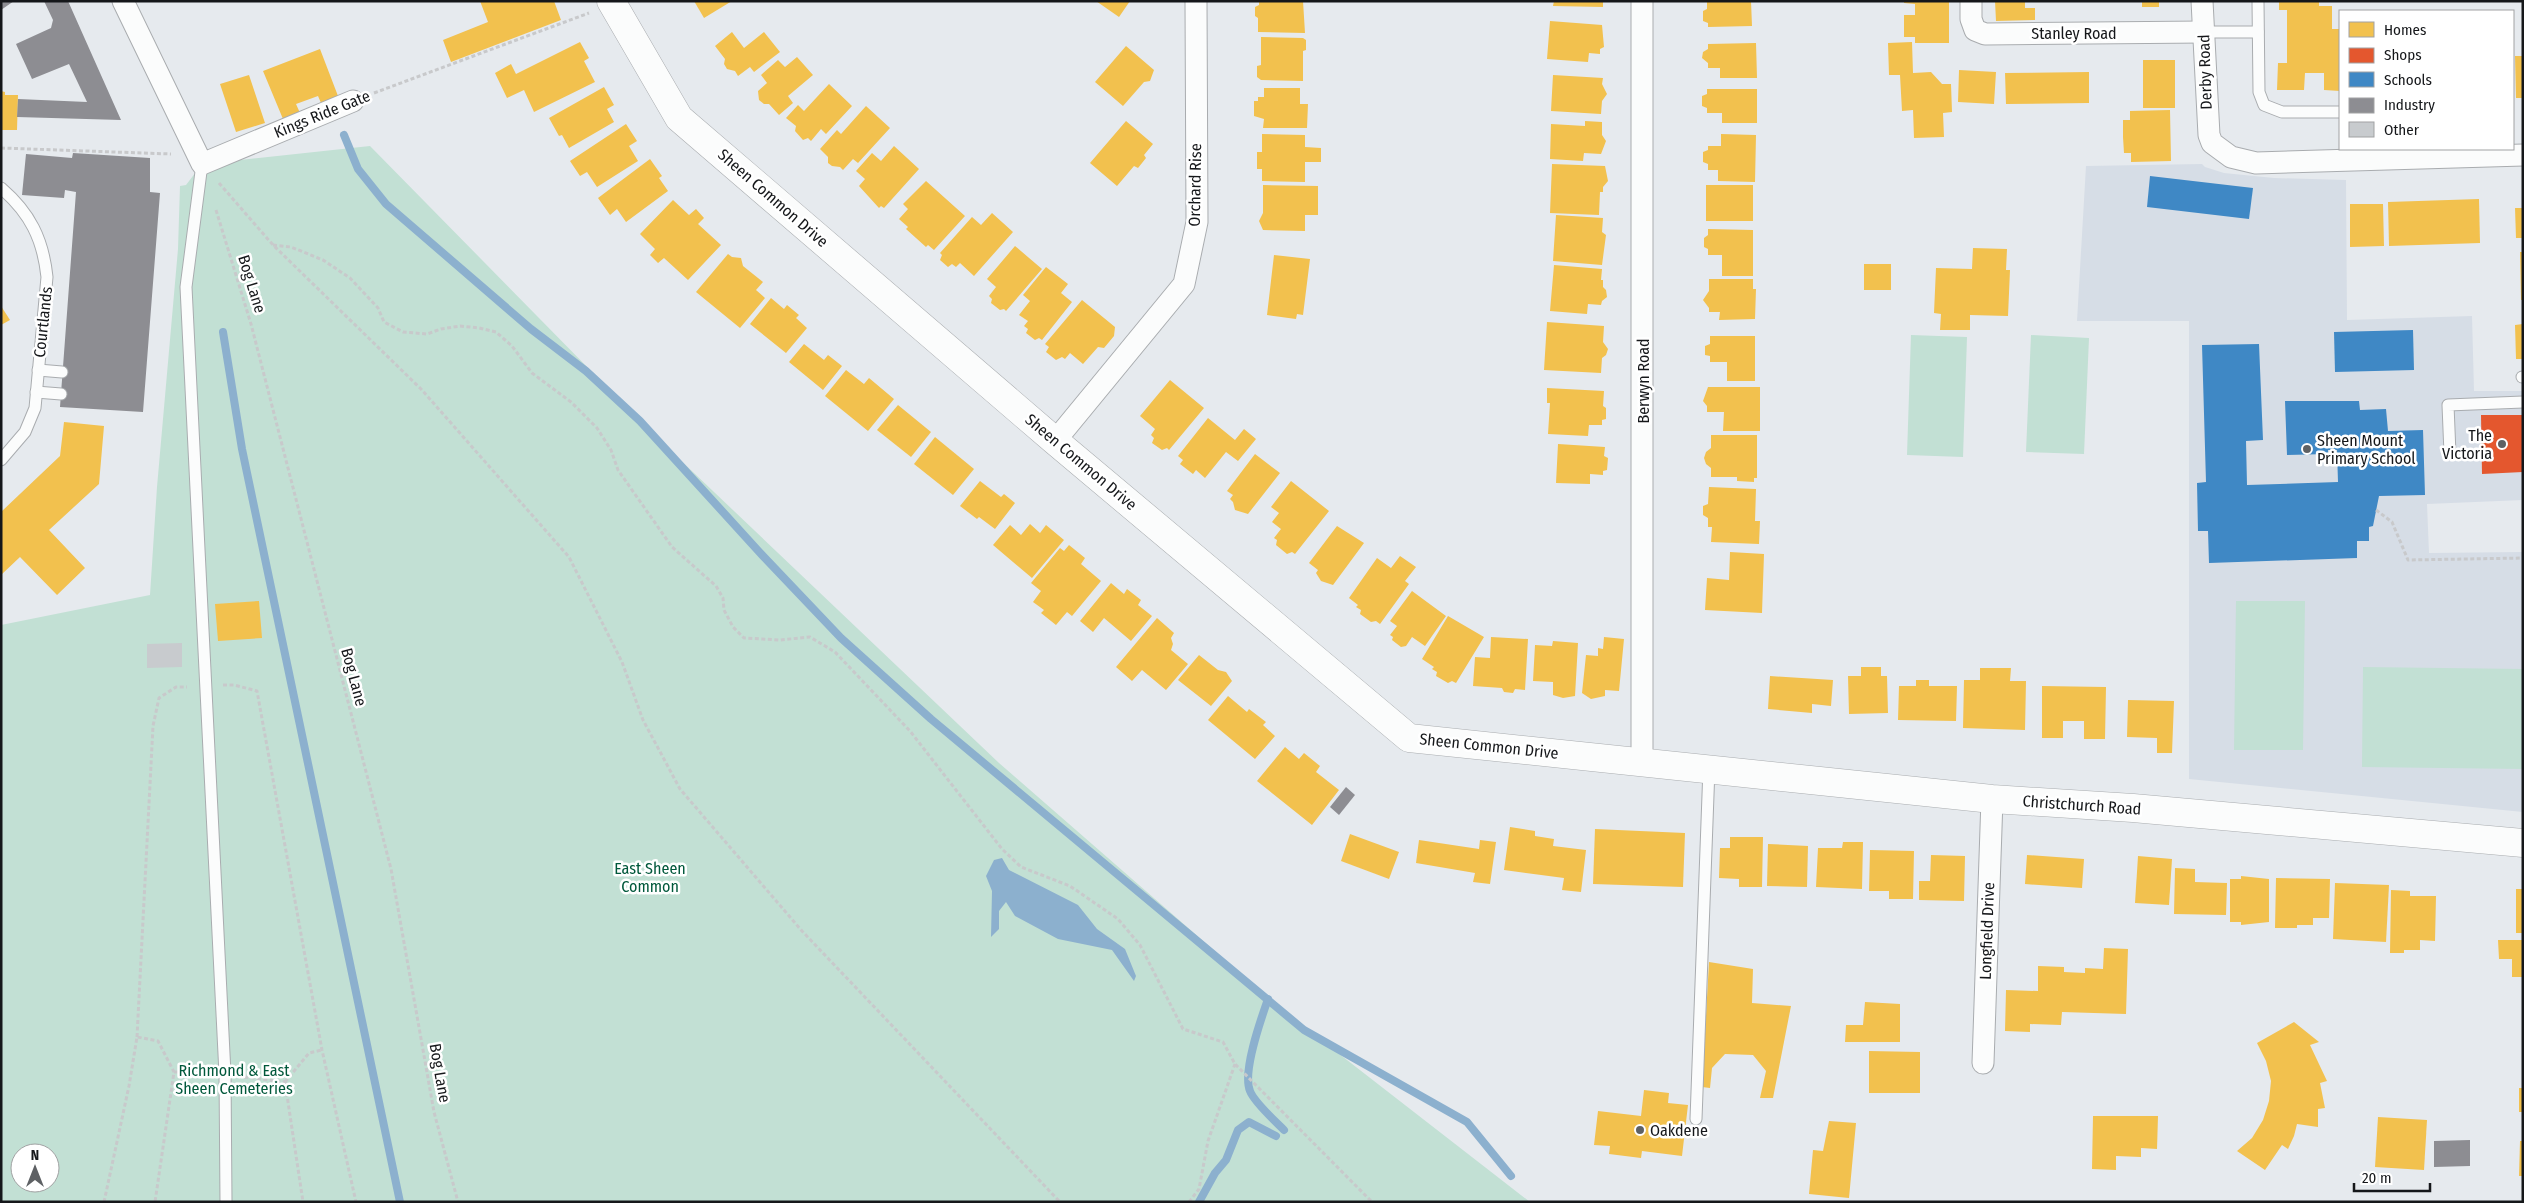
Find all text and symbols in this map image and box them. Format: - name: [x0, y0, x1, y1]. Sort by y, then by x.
- legend: [2339, 10, 2514, 150]
- text: Homes: [2384, 21, 2426, 39]
- street label: Stanley Road: [2031, 24, 2117, 43]
- street label: Derby Road: [2194, 34, 2216, 110]
- text: Shops: [2384, 46, 2422, 64]
- text: Schools: [2384, 71, 2432, 89]
- street label: Kings Ride Gate: [271, 86, 373, 142]
- text: Industry: [2384, 96, 2435, 114]
- text: Other: [2384, 121, 2420, 139]
- street label: Orchard Rise: [1185, 143, 1205, 227]
- street label: Sheen Common Drive: [714, 145, 832, 251]
- street label: Bog Lane: [234, 253, 270, 315]
- street label: Courtlands: [30, 286, 56, 358]
- street label: Berwyn Road: [1634, 338, 1653, 424]
- street label: Sheen Common Drive: [1021, 410, 1141, 514]
- place label: The Victoria: [2442, 426, 2492, 463]
- place label: Sheen Mount Primary School: [2317, 431, 2416, 468]
- marker: The Victoria: [2496, 438, 2508, 450]
- marker: Sheen Mount Primary School: [2301, 443, 2313, 455]
- street label: Bog Lane: [337, 646, 371, 708]
- street label: Sheen Common Drive: [1419, 729, 1560, 763]
- street label: Christchurch Road: [2022, 791, 2142, 819]
- park label: East Sheen Common: [614, 859, 686, 896]
- street label: Longfield Drive: [1976, 882, 1998, 980]
- street label: Bog Lane: [425, 1042, 455, 1104]
- park label: Richmond & East Sheen Cemeteries: [175, 1061, 293, 1098]
- place label: Oakdene: [1650, 1121, 1708, 1140]
- marker: Oakdene: [1634, 1124, 1646, 1136]
- north arrow: [10, 1143, 60, 1193]
- text: N: [31, 1147, 39, 1164]
- scale bar: [2354, 1160, 2430, 1192]
- text: 20 m: [2362, 1169, 2392, 1187]

